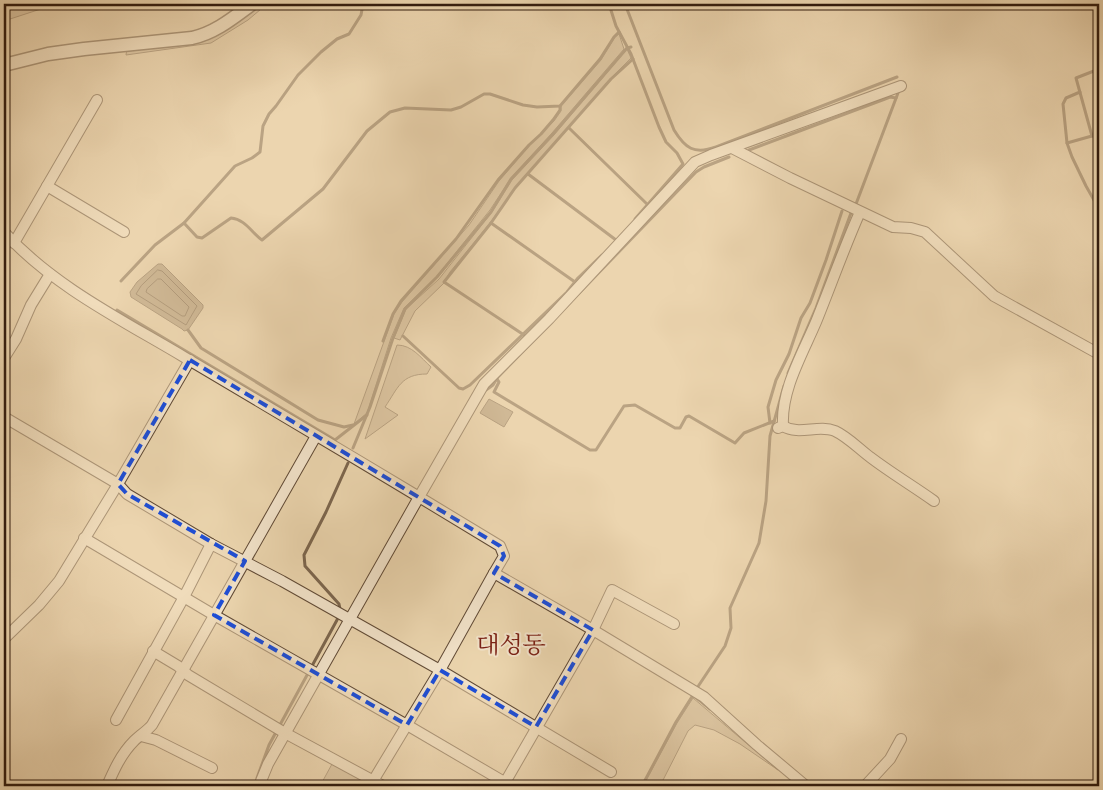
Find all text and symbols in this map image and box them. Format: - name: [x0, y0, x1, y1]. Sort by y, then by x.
- district label: 대성동: [476, 629, 546, 662]

